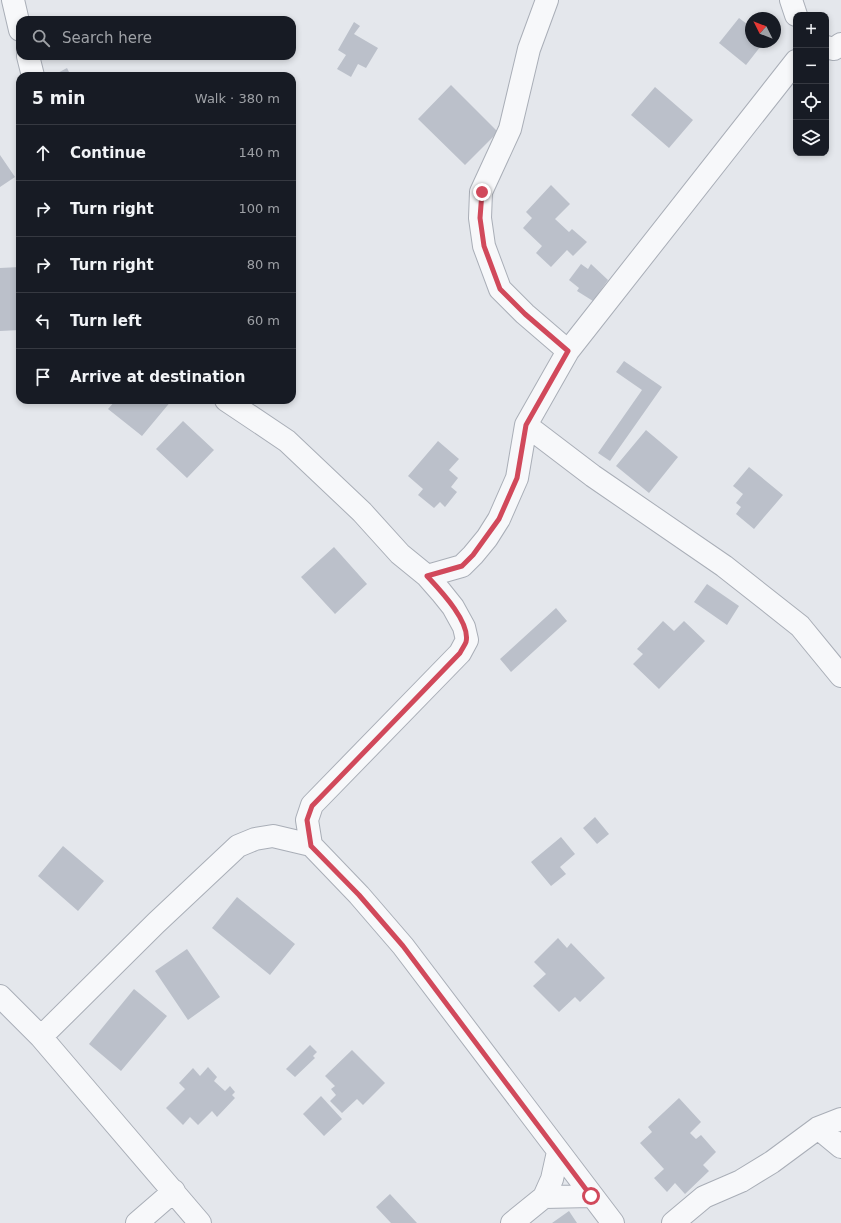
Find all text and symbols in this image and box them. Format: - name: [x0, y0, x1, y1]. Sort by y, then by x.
- north arrow: [745, 12, 781, 48]
- map controls: [793, 12, 829, 156]
- button: +: [793, 12, 829, 48]
- search box: [16, 16, 296, 60]
- icon: search: [30, 27, 52, 49]
- text: Search here: [62, 29, 152, 47]
- button: −: [793, 48, 829, 84]
- button: locate: [793, 84, 829, 120]
- text: 5 min: [32, 88, 85, 108]
- text: Walk · 380 m: [195, 91, 280, 106]
- button: layers: [793, 120, 829, 156]
- icon: ahead: [32, 142, 54, 164]
- text: Continue: [70, 144, 146, 162]
- text: 140 m: [238, 145, 280, 160]
- route end: [473, 183, 491, 201]
- icon: right: [32, 198, 54, 220]
- text: Turn right: [70, 200, 154, 218]
- text: 100 m: [238, 201, 280, 216]
- icon: right: [32, 254, 54, 276]
- text: Turn right: [70, 256, 154, 274]
- text: 80 m: [247, 257, 280, 272]
- icon: left: [32, 310, 54, 332]
- text: Turn left: [70, 312, 142, 330]
- text: 60 m: [247, 313, 280, 328]
- icon: arrive: [32, 366, 54, 388]
- text: Arrive at destination: [70, 368, 245, 386]
- route start: [582, 1187, 600, 1205]

